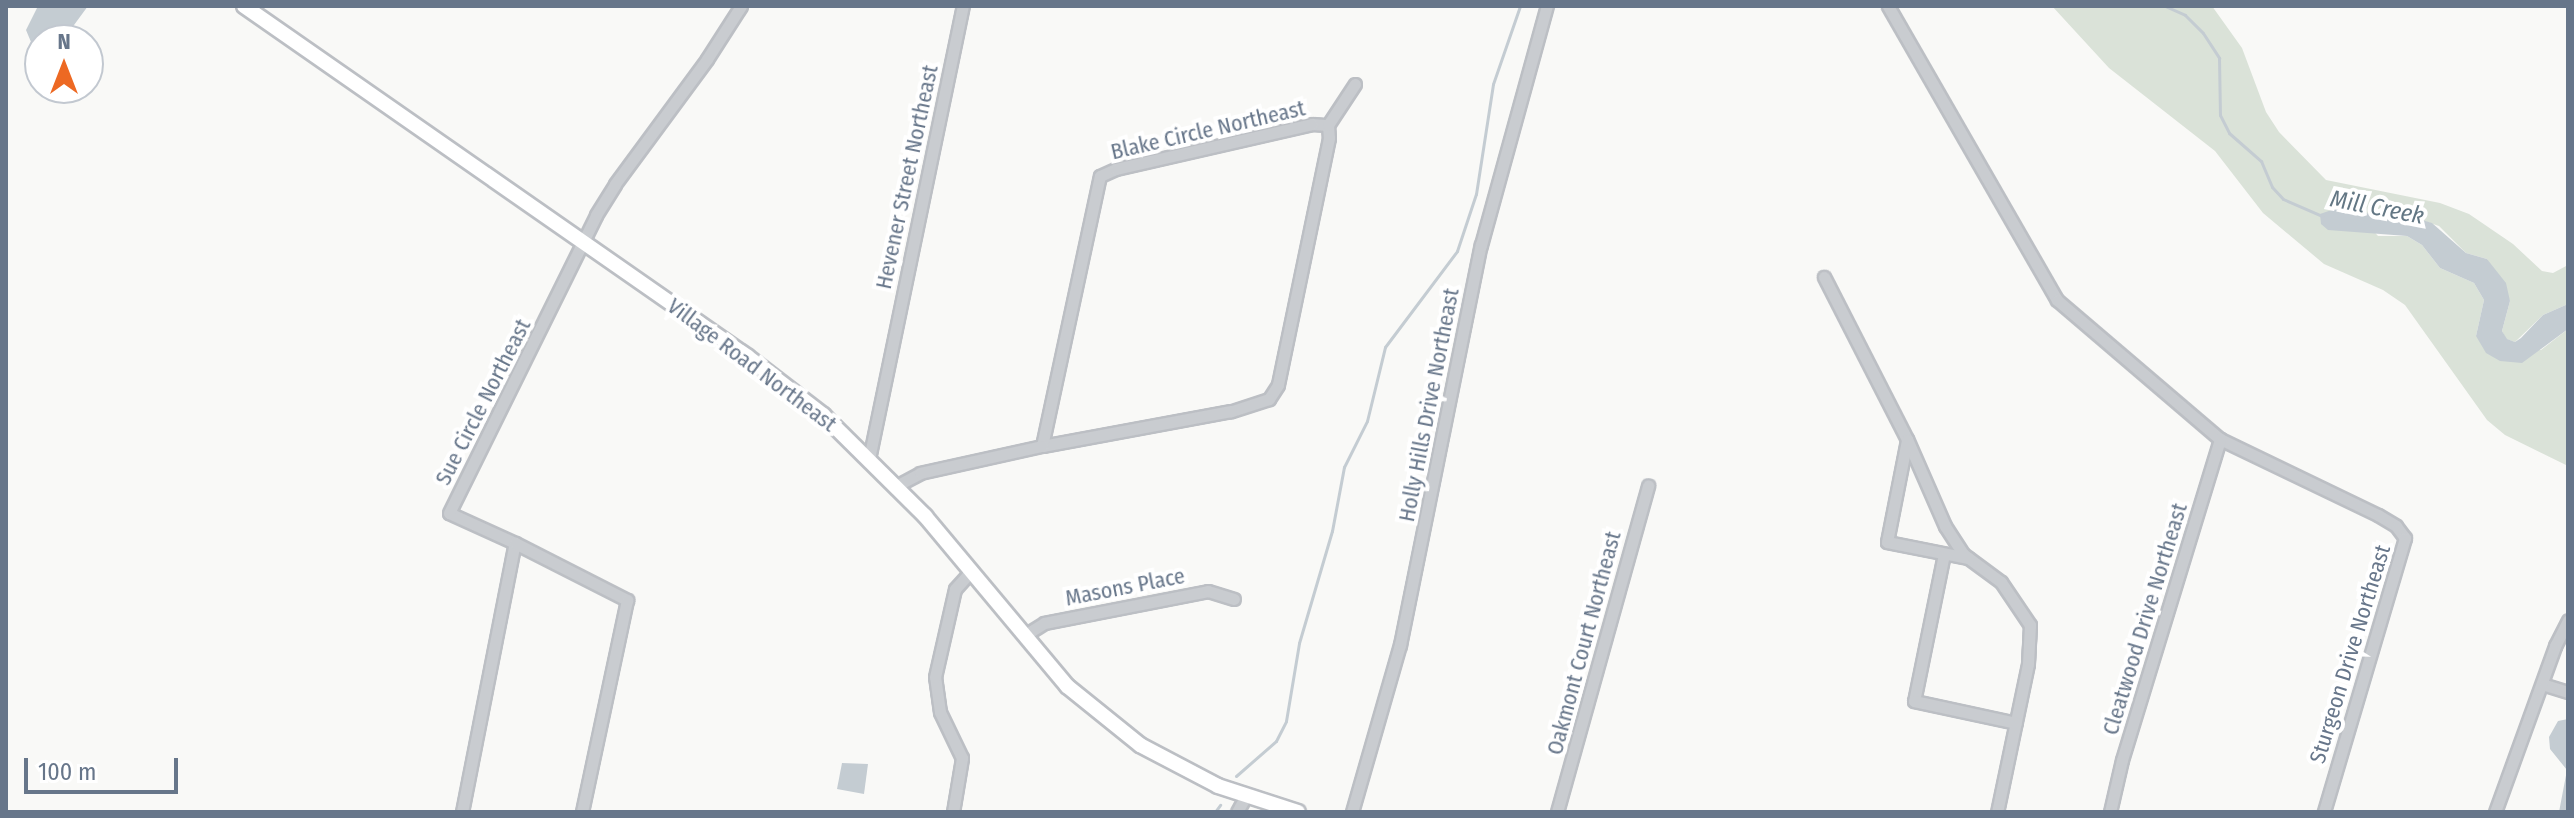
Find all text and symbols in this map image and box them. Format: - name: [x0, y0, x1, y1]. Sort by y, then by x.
- north arrow: [24, 24, 104, 104]
- text: N: [57, 28, 71, 55]
- street label: Hevener Street Northeast: [870, 62, 944, 292]
- street label: Blake Circle Northeast: [1108, 95, 1308, 165]
- water label: Mill Creek: [2328, 185, 2426, 231]
- street label: Holly Hills Drive Northeast: [1393, 286, 1465, 524]
- street label: Village Road Northeast: [662, 293, 842, 437]
- street label: Sue Circle Northeast: [430, 315, 536, 489]
- street label: Cleatwood Drive Northeast: [2097, 500, 2193, 738]
- street label: Oakmont Court Northeast: [1541, 528, 1627, 758]
- street label: Sturgeon Drive Northeast: [2304, 542, 2396, 766]
- street label: Masons Place: [1063, 562, 1187, 612]
- scale bar: [28, 742, 182, 792]
- text: 100 m: [38, 758, 96, 786]

